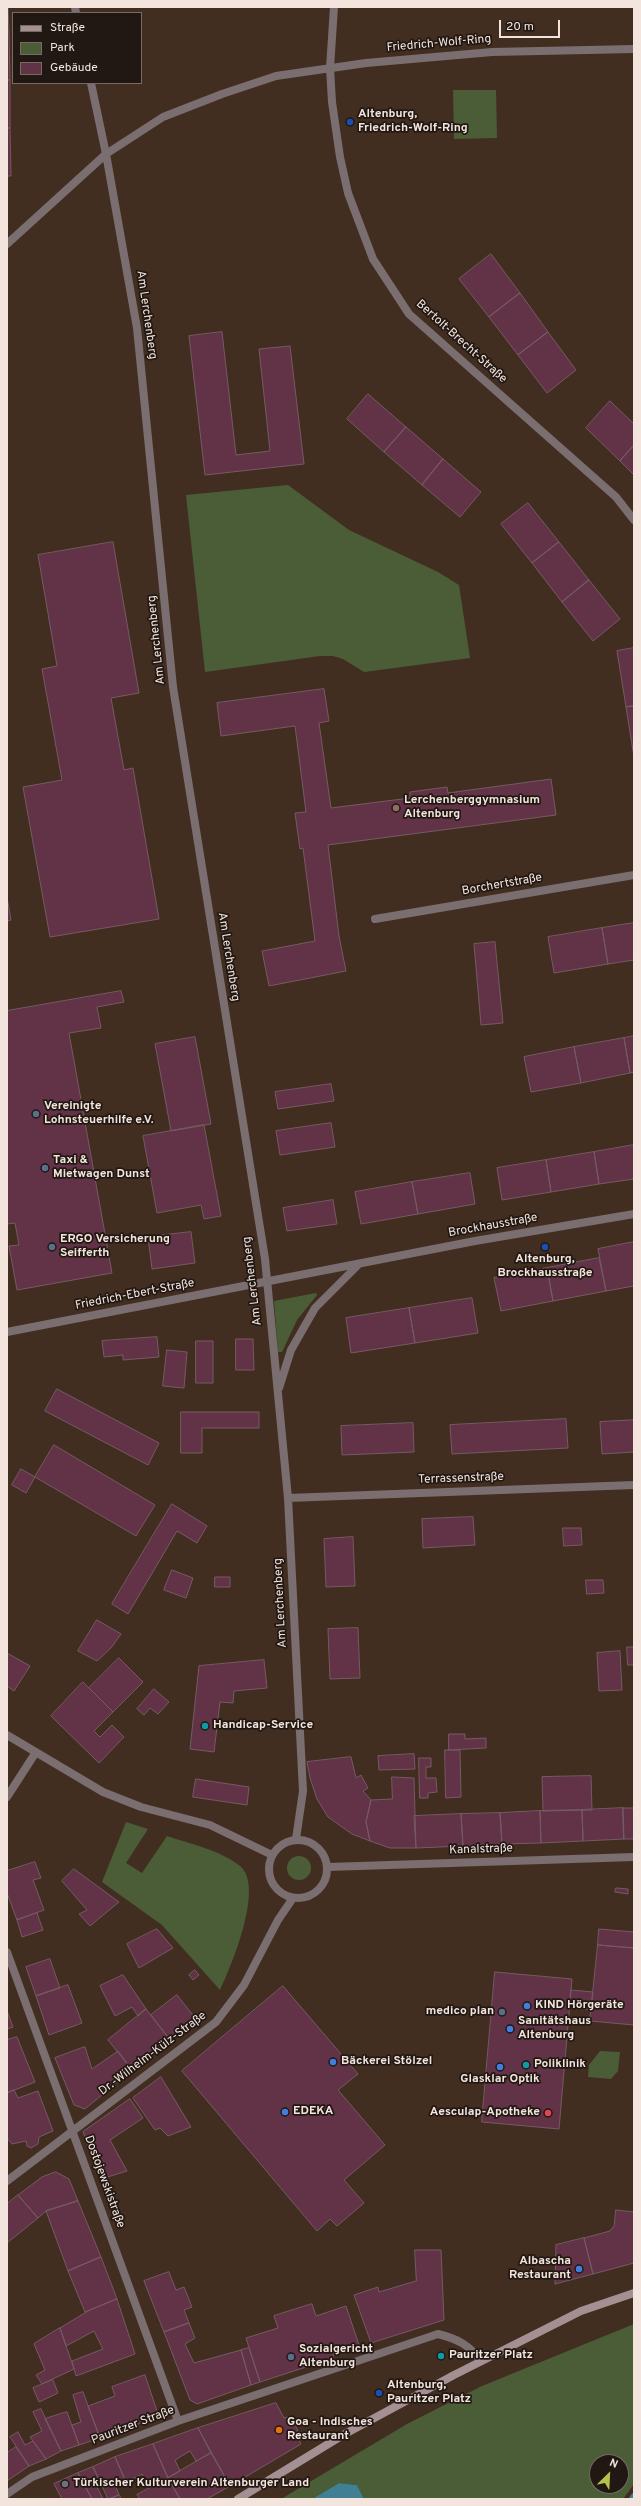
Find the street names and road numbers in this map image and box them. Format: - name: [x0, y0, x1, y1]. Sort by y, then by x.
- street label: Friedrich-Wolf-Ring: [386, 32, 492, 56]
- street label: Am Lerchenberg: [133, 270, 159, 360]
- street label: Bertolt-Brecht-Straße: [413, 297, 509, 387]
- street label: Am Lerchenberg: [145, 595, 169, 685]
- street label: Borchertstraße: [461, 871, 543, 899]
- street label: Am Lerchenberg: [214, 912, 242, 1002]
- street label: Brockhausstraße: [447, 1211, 539, 1241]
- street label: Am Lerchenberg: [240, 1236, 266, 1326]
- street label: Friedrich-Ebert-Straße: [74, 1276, 196, 1314]
- street label: Terrassenstraße: [418, 1470, 504, 1488]
- street label: Am Lerchenberg: [271, 1558, 291, 1648]
- street label: Kanalstraße: [449, 1842, 513, 1858]
- street label: Dr.-Wilhelm-Külz-Straße: [96, 2009, 210, 2099]
- street label: Dostojewskistraße: [81, 2134, 127, 2230]
- street label: Pauritzer Straße: [90, 2404, 176, 2448]

